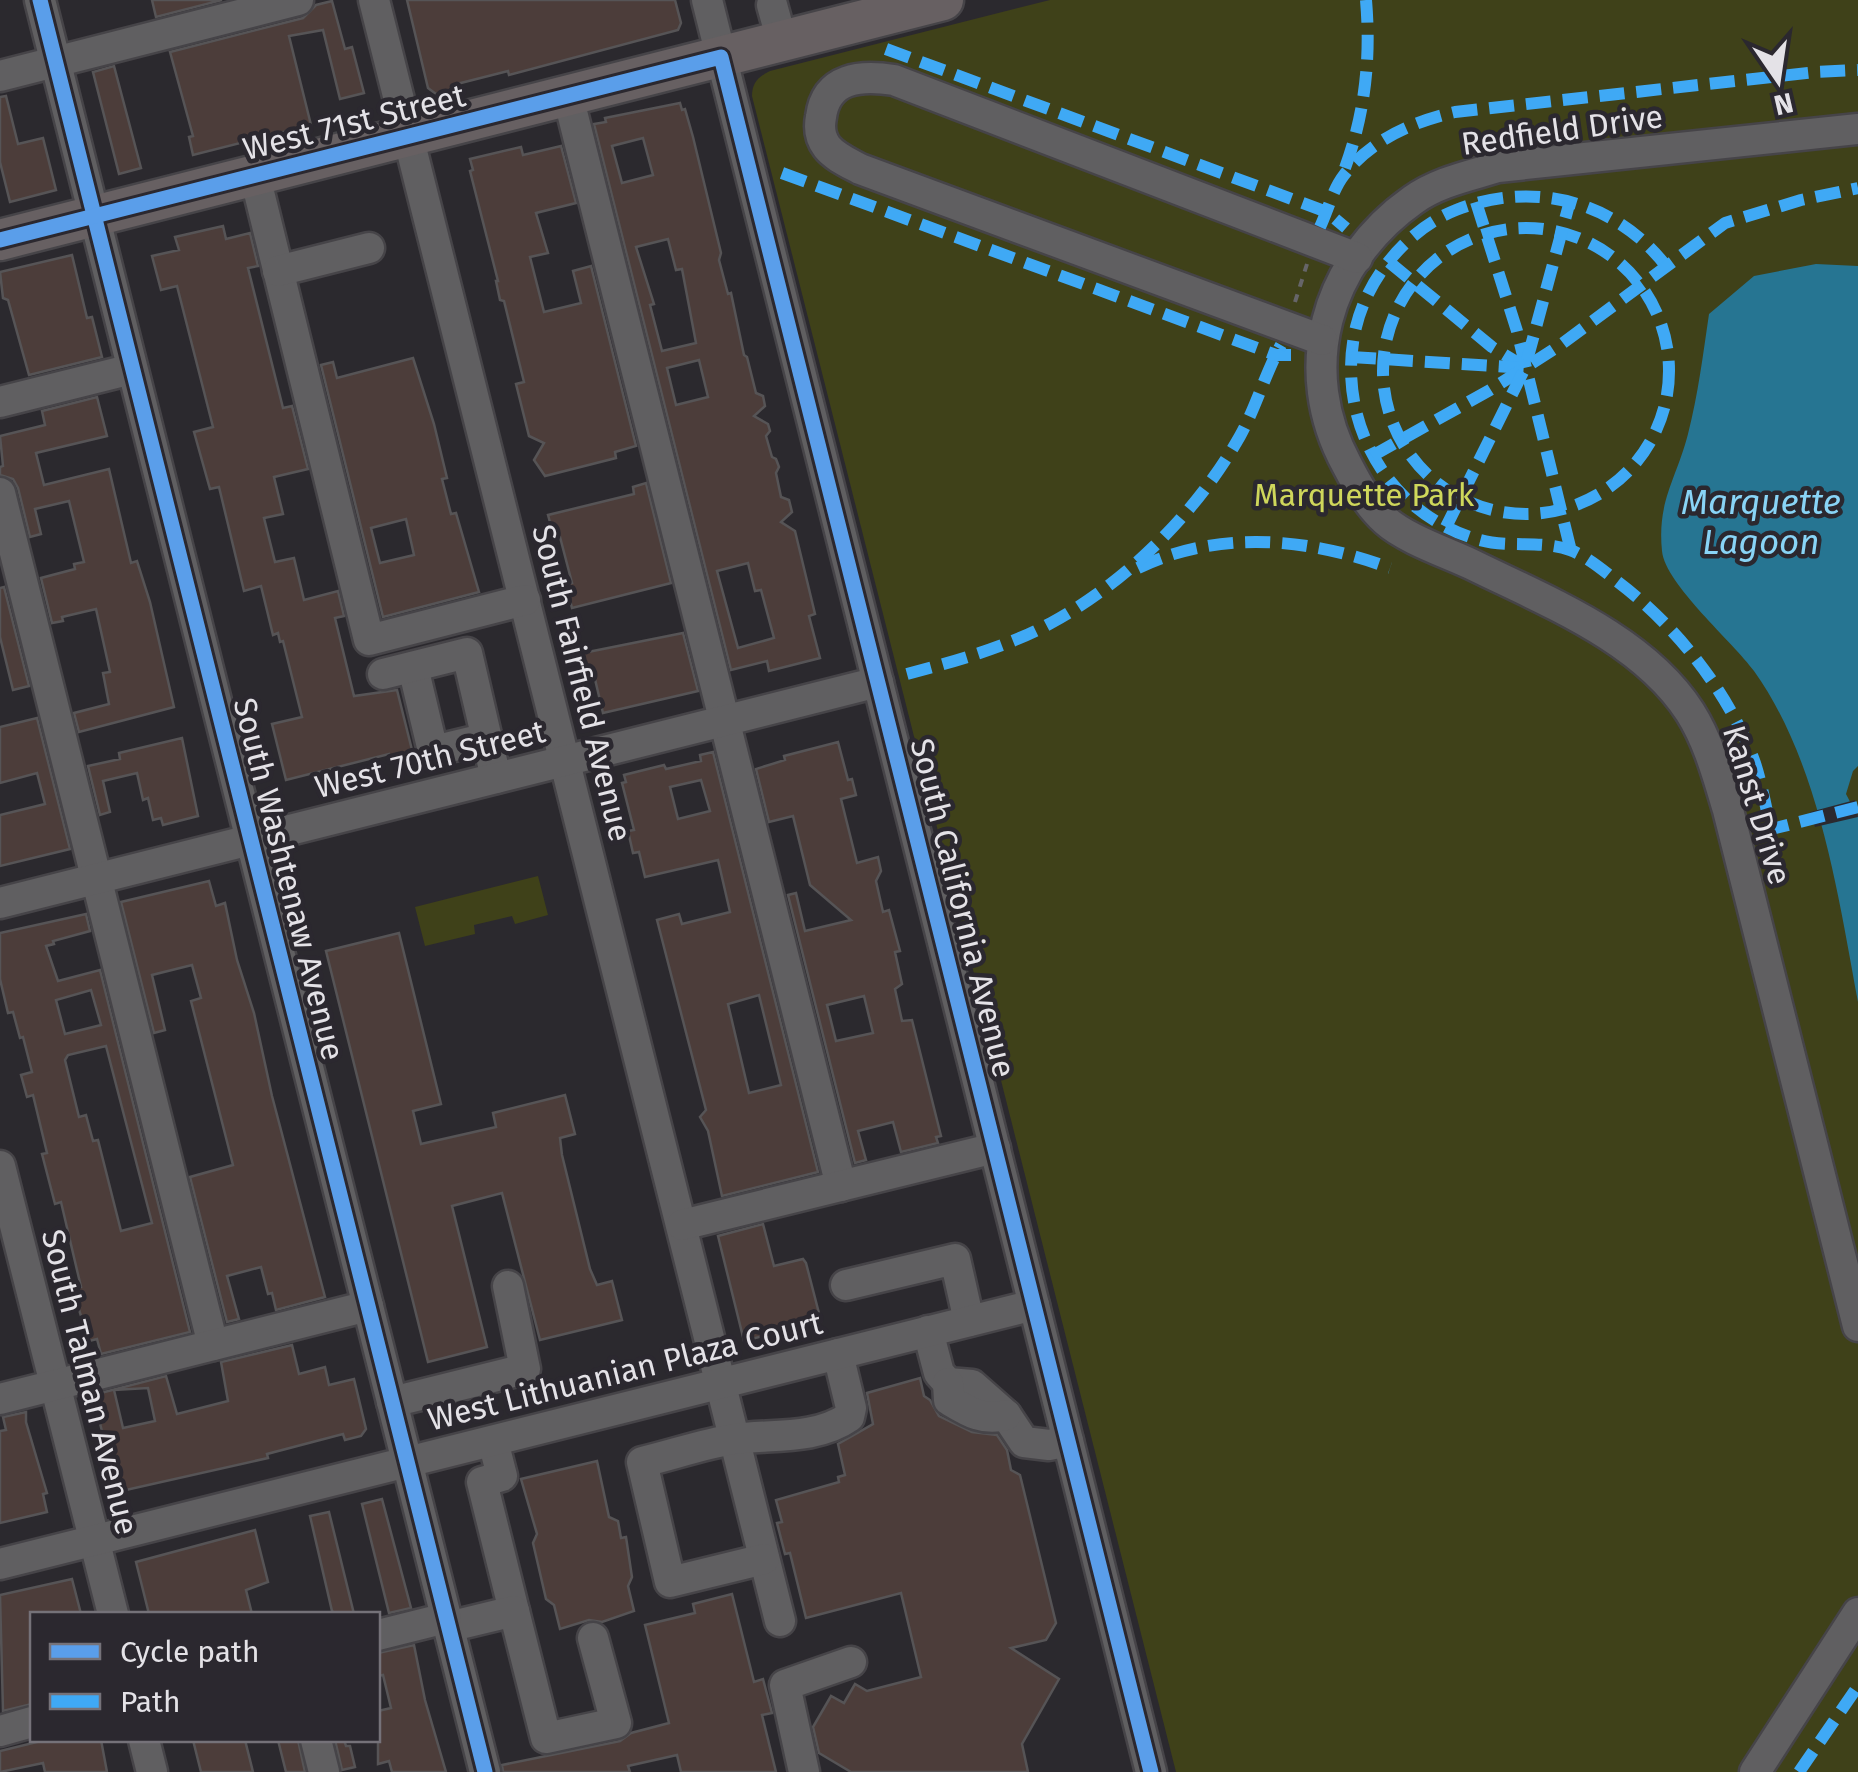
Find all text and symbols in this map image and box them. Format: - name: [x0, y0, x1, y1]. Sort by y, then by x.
- north arrow: [1728, 30, 1828, 130]
- street label: West 71st Street: [239, 76, 470, 168]
- text: N: [1771, 86, 1796, 122]
- street label: Redfield Drive: [1459, 97, 1665, 163]
- park label: Marquette Park: [1254, 476, 1475, 514]
- water label: Marquette Lagoon: [1681, 481, 1841, 563]
- street label: South Fairfield Avenue: [524, 521, 640, 845]
- street label: South Washtenaw Avenue: [226, 694, 352, 1064]
- street label: West 70th Street: [311, 712, 549, 806]
- street label: Kanst Drive: [1715, 721, 1799, 889]
- street label: South California Avenue: [902, 735, 1024, 1081]
- street label: South Talman Avenue: [34, 1225, 146, 1539]
- street label: West Lithuanian Plaza Court: [424, 1303, 827, 1438]
- legend: [30, 1612, 380, 1742]
- text: Cycle path: [120, 1634, 259, 1670]
- text: Path: [120, 1684, 181, 1720]

